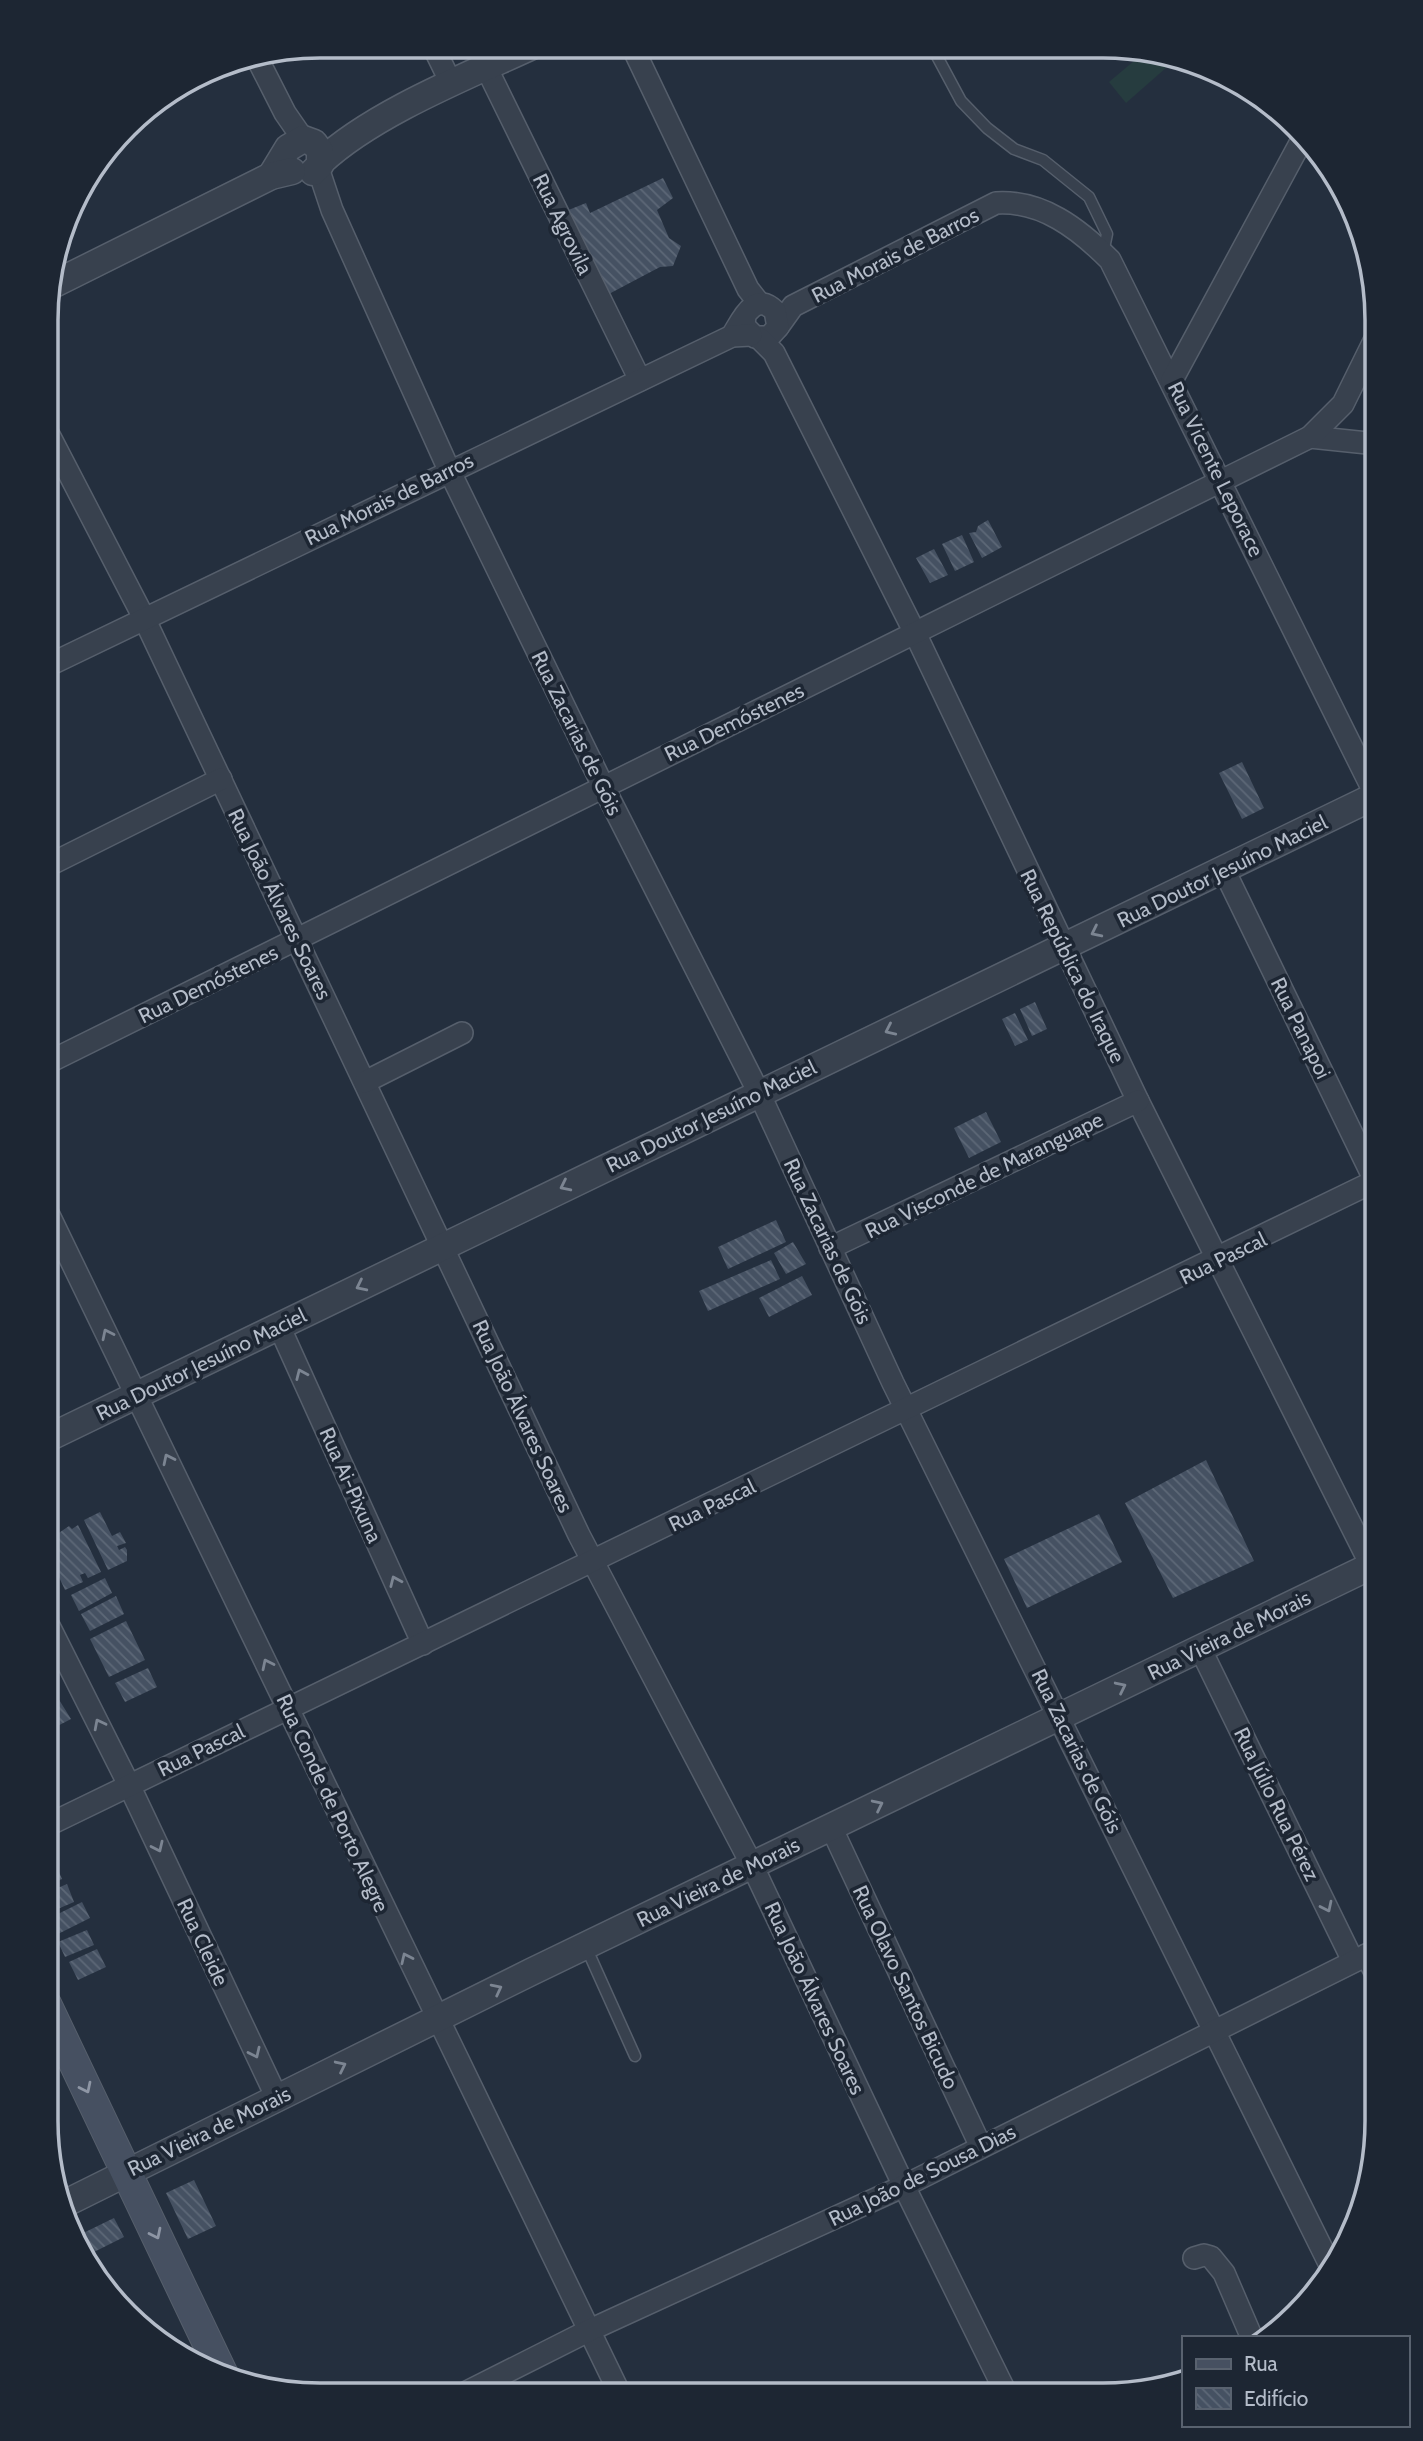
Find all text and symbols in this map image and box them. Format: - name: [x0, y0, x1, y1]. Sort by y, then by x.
- street label: Rua Agrovila: [528, 170, 598, 278]
- street label: Rua Morais de Barros: [807, 202, 983, 308]
- street label: Rua Vicente Leporace: [1163, 377, 1269, 561]
- street label: Rua Morais de Barros: [301, 447, 477, 551]
- street label: Rua Zacarias de Góis: [526, 647, 628, 819]
- street label: Rua Demóstenes: [660, 677, 808, 766]
- street label: Rua João Álvares Soares: [223, 804, 337, 1004]
- street label: Rua Doutor Jesuíno Maciel: [1113, 809, 1331, 933]
- street label: Rua República do Iraque: [1015, 865, 1131, 1067]
- one-way arrow: [1091, 924, 1103, 938]
- street label: Rua Demóstenes: [134, 939, 282, 1028]
- street label: Rua Panapoi: [1266, 973, 1336, 1083]
- one-way arrow: [885, 1022, 897, 1036]
- street label: Rua Doutor Jesuíno Maciel: [602, 1054, 820, 1178]
- street label: Rua Visconde de Maranguape: [861, 1106, 1107, 1244]
- street label: Rua Zacarias de Góis: [779, 1154, 877, 1328]
- one-way arrow: [560, 1178, 572, 1192]
- street label: Rua Pascal: [1176, 1226, 1270, 1290]
- one-way arrow: [356, 1278, 368, 1292]
- street label: Rua Doutor Jesuíno Maciel: [92, 1302, 310, 1426]
- street label: Rua João Álvares Soares: [467, 1316, 579, 1516]
- one-way arrow: [101, 1329, 115, 1341]
- one-way arrow: [295, 1369, 309, 1381]
- street label: Rua Ai-Pixuna: [314, 1423, 388, 1547]
- one-way arrow: [162, 1454, 176, 1466]
- street label: Rua Pascal: [665, 1473, 759, 1537]
- one-way arrow: [389, 1576, 403, 1589]
- street label: Rua Vieira de Morais: [1143, 1585, 1315, 1685]
- one-way arrow: [261, 1659, 275, 1671]
- street label: Rua Zacarias de Góis: [1026, 1665, 1128, 1837]
- one-way arrow: [1114, 1682, 1126, 1696]
- street label: Rua Conde de Porto Alegre: [271, 1690, 395, 1916]
- street label: Rua Pascal: [154, 1718, 248, 1782]
- one-way arrow: [93, 1719, 107, 1731]
- street label: Rua Júlio Rua Pérez: [1229, 1723, 1325, 1885]
- one-way arrow: [871, 1799, 883, 1813]
- street label: Rua Vieira de Morais: [632, 1832, 804, 1932]
- one-way arrow: [150, 1840, 164, 1852]
- street label: Rua Olavo Santos Bicudo: [848, 1881, 964, 2093]
- street label: Rua Cleide: [172, 1894, 234, 1990]
- street label: Rua João Álvares Soares: [759, 1898, 871, 2098]
- one-way arrow: [1319, 1900, 1333, 1912]
- one-way arrow: [401, 1953, 415, 1965]
- one-way arrow: [490, 1984, 502, 1998]
- one-way arrow: [247, 2045, 261, 2058]
- one-way arrow: [334, 2061, 346, 2075]
- one-way arrow: [78, 2081, 92, 2093]
- street label: Rua Vieira de Morais: [123, 2081, 295, 2181]
- street label: Rua João de Sousa Dias: [824, 2119, 1020, 2231]
- one-way arrow: [147, 2227, 161, 2239]
- legend: [1182, 2336, 1409, 2427]
- text: Rua: [1244, 2351, 1278, 2376]
- text: Edifício: [1244, 2386, 1308, 2411]

